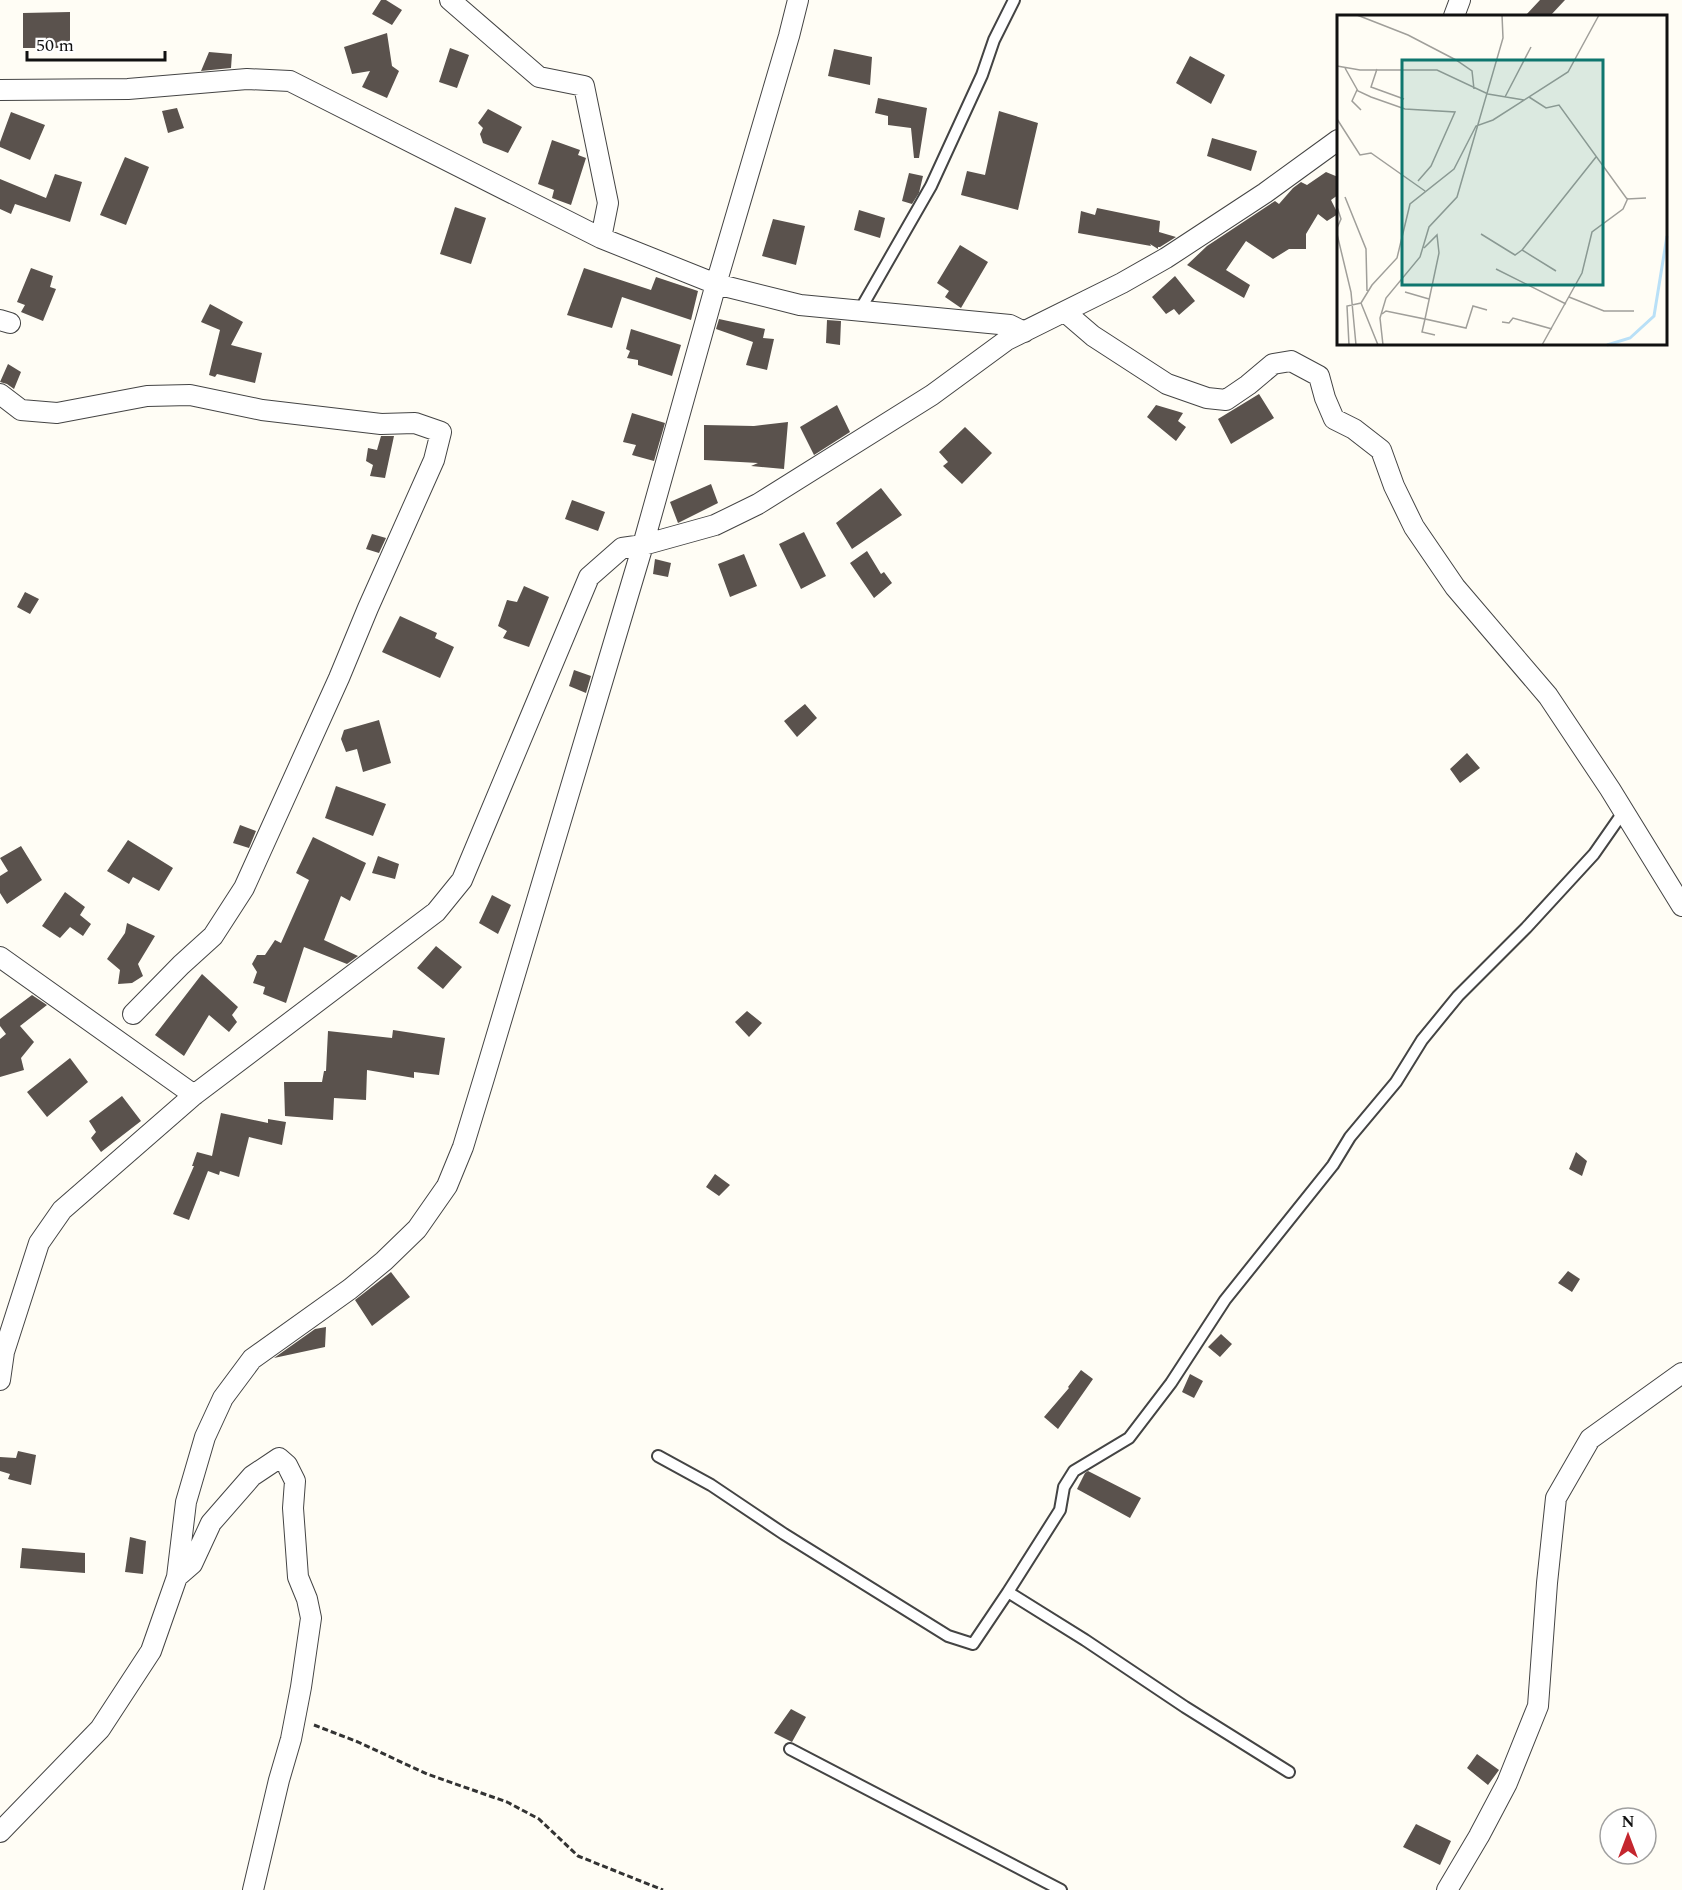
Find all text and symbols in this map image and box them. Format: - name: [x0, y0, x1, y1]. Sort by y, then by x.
- inset map: [1337, 15, 1667, 345]
- scale bar: [27, 24, 165, 62]
- text: 50 m: [36, 32, 74, 59]
- north arrow: [1598, 1806, 1658, 1866]
- text: N: [1621, 1810, 1635, 1834]

